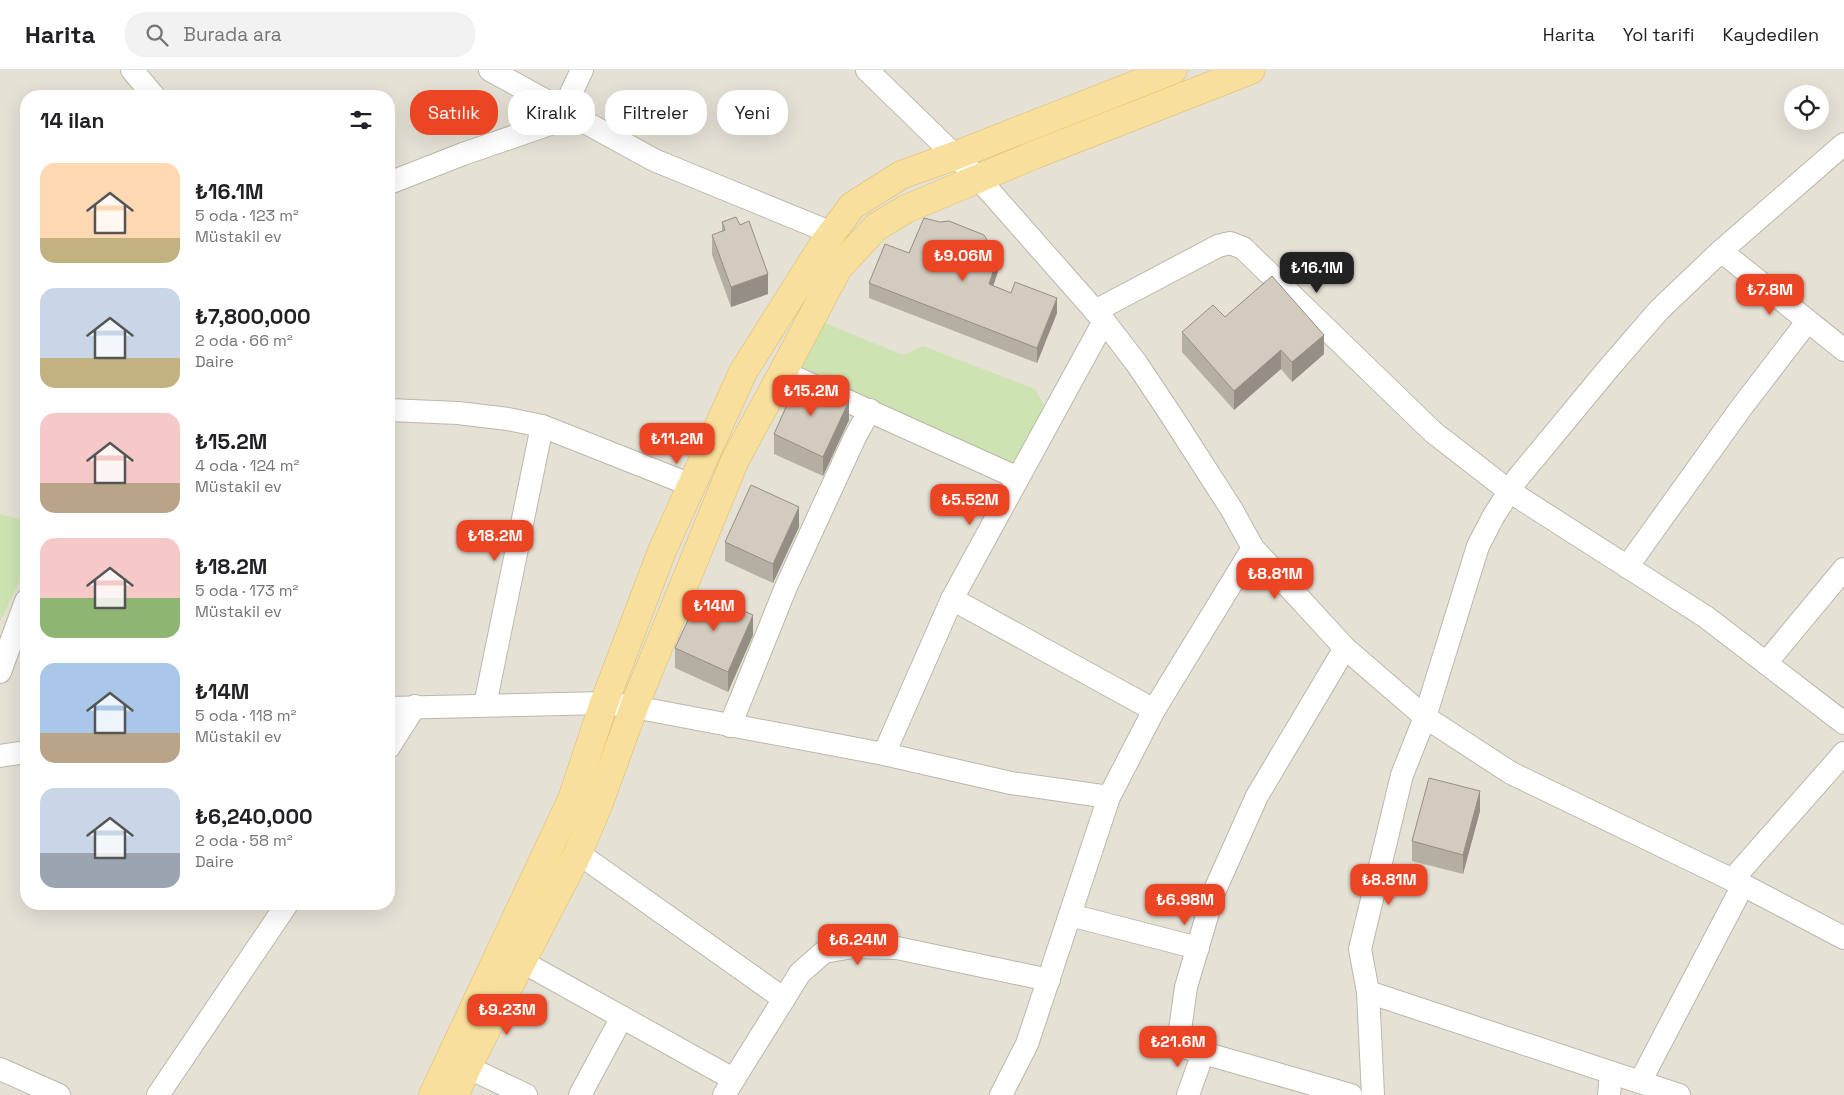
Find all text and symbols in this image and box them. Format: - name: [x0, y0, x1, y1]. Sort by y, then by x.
- search box: [125, 12, 475, 57]
- text: Harita: [25, 19, 95, 50]
- icon: search: [143, 21, 171, 49]
- text: Burada ara: [183, 22, 282, 47]
- text: Harita: [1543, 23, 1595, 46]
- text: Yol tarifi: [1623, 23, 1695, 46]
- text: Kaydedilen: [1723, 23, 1819, 46]
- map controls: [1784, 85, 1829, 130]
- button: locate: [1784, 85, 1829, 130]
- chip: Satılık: [410, 90, 498, 135]
- chip: Kiralık: [508, 90, 595, 135]
- chip: Filtreler: [605, 90, 707, 135]
- chip: Yeni: [717, 90, 788, 135]
- icon: filters: [347, 106, 375, 134]
- text: 14 ilan: [40, 107, 104, 134]
- text: ₺16.1M: [195, 178, 264, 205]
- icon: home: [80, 183, 140, 243]
- text: 5 oda · 123 m²: [195, 205, 299, 226]
- text: Müstakil ev: [195, 226, 282, 247]
- pin: ₺9.06M: [922, 240, 1004, 282]
- text: ₺9.06M: [934, 245, 992, 266]
- pin: ₺16.1M: [1276, 252, 1358, 294]
- text: ₺16.1M: [1291, 257, 1343, 278]
- pin: ₺7.8M: [1735, 274, 1805, 316]
- text: ₺7.8M: [1747, 279, 1793, 300]
- text: ₺7,800,000: [195, 303, 311, 330]
- icon: home: [80, 308, 140, 368]
- text: 2 oda · 66 m²: [195, 330, 293, 351]
- text: Daire: [195, 351, 234, 372]
- pin: ₺15.2M: [770, 374, 852, 417]
- text: ₺15.2M: [783, 380, 839, 401]
- pin: ₺11.2M: [636, 422, 718, 465]
- text: ₺15.2M: [195, 428, 267, 455]
- text: ₺11.2M: [651, 428, 703, 449]
- icon: home: [80, 433, 140, 493]
- text: 4 oda · 124 m²: [195, 455, 299, 476]
- text: Müstakil ev: [195, 476, 282, 497]
- pin: ₺5.52M: [929, 484, 1011, 526]
- text: ₺5.52M: [941, 489, 999, 510]
- pin: ₺18.2M: [454, 520, 536, 562]
- text: ₺18.2M: [467, 525, 523, 546]
- text: ₺18.2M: [195, 553, 267, 580]
- icon: home: [80, 558, 140, 618]
- pin: ₺8.81M: [1234, 558, 1316, 600]
- text: ₺8.81M: [1247, 563, 1303, 584]
- text: 5 oda · 173 m²: [195, 580, 298, 601]
- pin: ₺14M: [684, 590, 744, 632]
- text: ₺14M: [693, 595, 735, 616]
- text: Müstakil ev: [195, 601, 282, 622]
- text: ₺14M: [195, 678, 249, 705]
- icon: home: [80, 683, 140, 743]
- text: 5 oda · 118 m²: [195, 705, 296, 726]
- text: Müstakil ev: [195, 726, 282, 747]
- text: ₺6,240,000: [195, 803, 313, 830]
- icon: home: [80, 808, 140, 868]
- text: 2 oda · 58 m²: [195, 830, 293, 851]
- text: Daire: [195, 851, 234, 872]
- pin: ₺8.81M: [1348, 864, 1430, 906]
- text: ₺8.81M: [1361, 869, 1417, 890]
- pin: ₺6.98M: [1144, 884, 1226, 926]
- text: ₺6.98M: [1156, 889, 1214, 910]
- pin: ₺6.24M: [817, 924, 899, 966]
- text: ₺6.24M: [829, 929, 887, 950]
- pin: ₺9.23M: [466, 994, 548, 1036]
- text: ₺9.23M: [478, 999, 536, 1020]
- pin: ₺21.6M: [1137, 1026, 1219, 1068]
- text: ₺21.6M: [1150, 1031, 1206, 1052]

